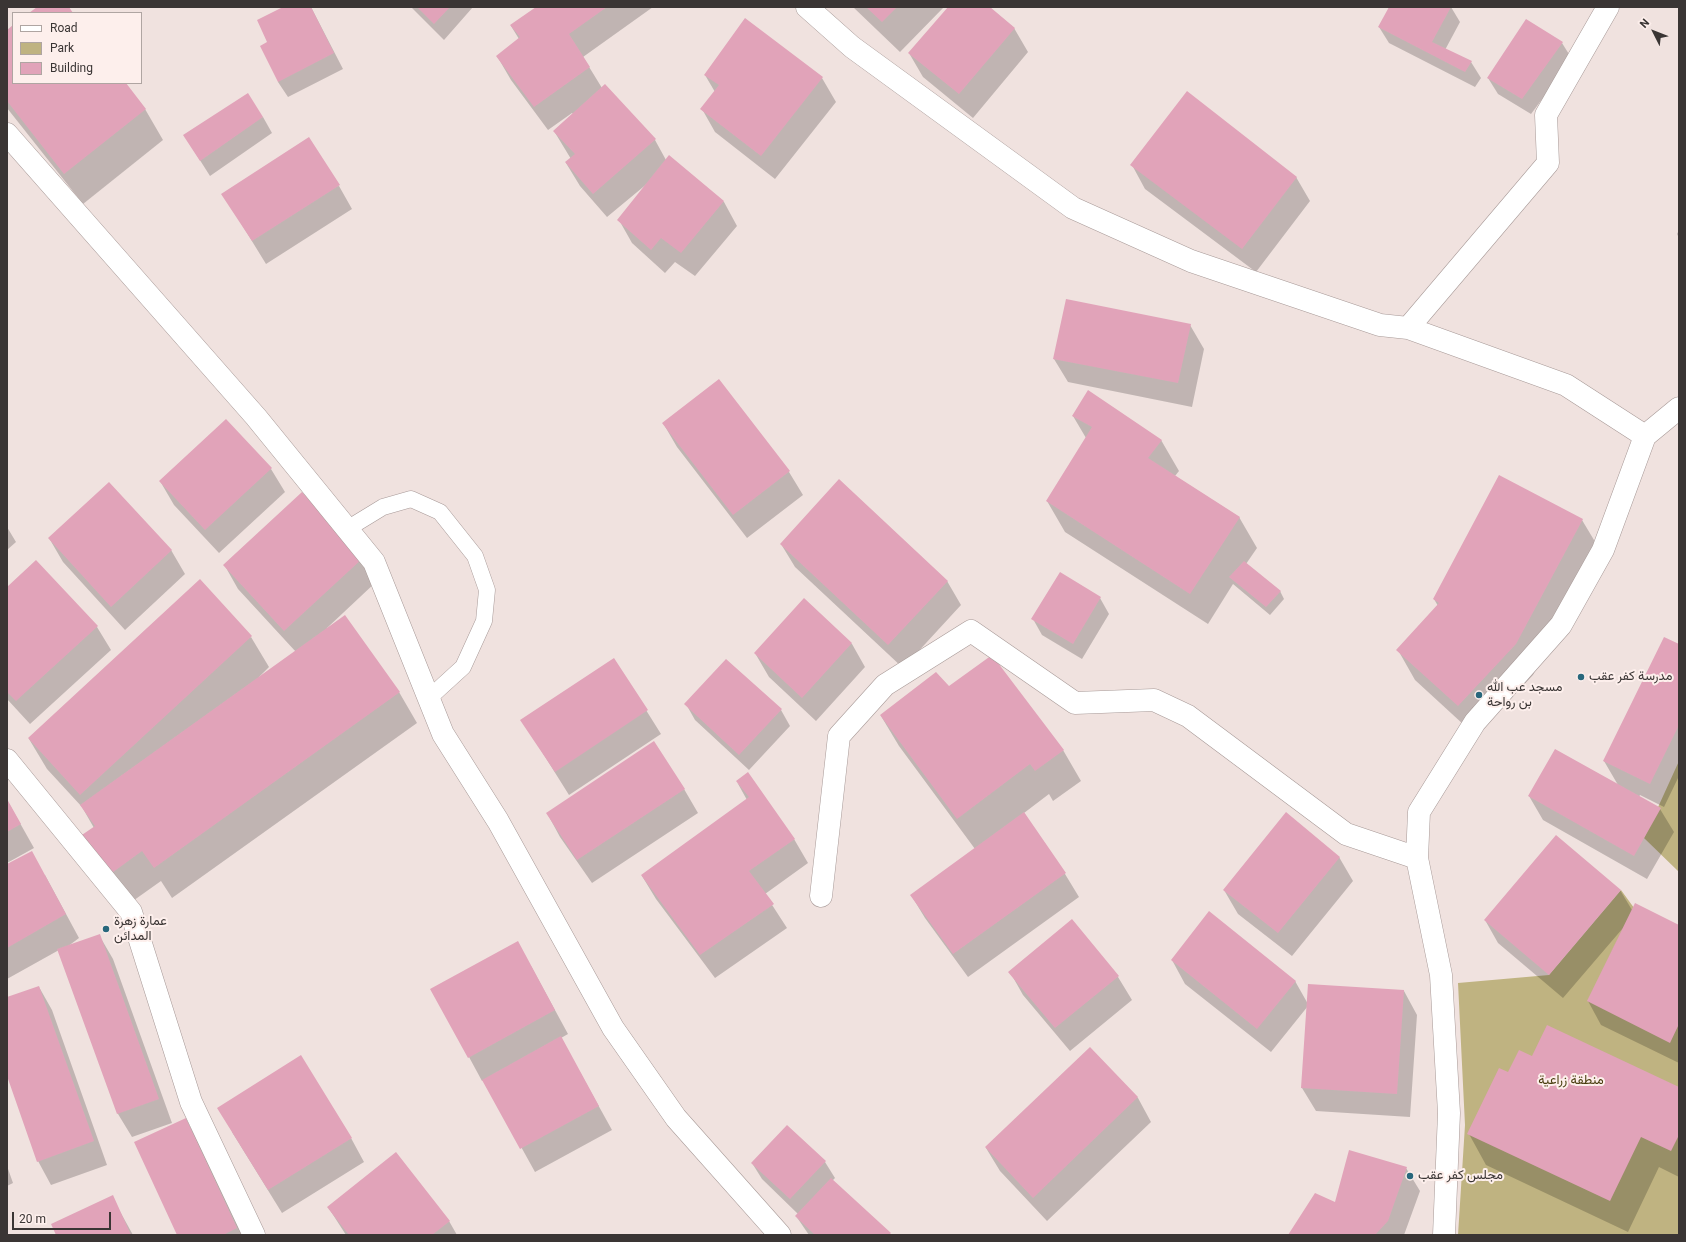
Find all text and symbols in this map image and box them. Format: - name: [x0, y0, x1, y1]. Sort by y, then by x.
- legend: [12, 12, 142, 84]
- north arrow: [1634, 12, 1674, 52]
- text: N: [1637, 16, 1652, 31]
- text: Road: [50, 21, 78, 35]
- text: Park: [50, 41, 74, 55]
- text: Building: [50, 61, 93, 75]
- place label: مدرسة كفر عقب: [1589, 669, 1672, 685]
- marker: مدرسة كفر عقب: [1576, 672, 1586, 682]
- place label: مسجد عب الله بن رواحة: [1487, 680, 1562, 711]
- marker: مسجد عب الله بن رواحة: [1474, 690, 1484, 700]
- place label: عمارة زهرة المدائن: [114, 914, 167, 945]
- marker: عمارة زهرة المدائن: [101, 924, 111, 934]
- park label: منطقة زراعية: [1538, 1073, 1604, 1089]
- place label: مجلس كفر عقب: [1418, 1168, 1503, 1184]
- marker: مجلس كفر عقب: [1405, 1171, 1415, 1181]
- scale bar: [14, 1204, 113, 1230]
- text: 20 m: [19, 1212, 46, 1226]

